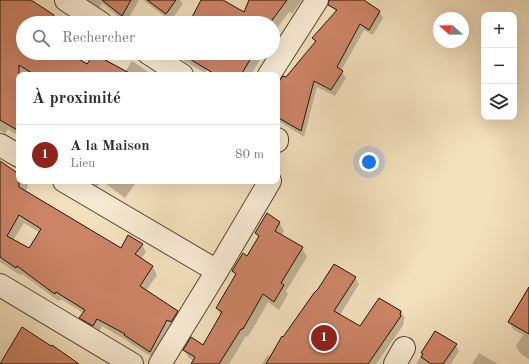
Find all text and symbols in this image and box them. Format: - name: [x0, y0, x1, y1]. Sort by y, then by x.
- north arrow: [433, 12, 469, 48]
- map controls: [481, 12, 517, 120]
- button: +: [481, 12, 517, 48]
- search box: [16, 16, 280, 60]
- icon: search: [30, 27, 52, 49]
- text: Rechercher: [62, 31, 135, 46]
- button: −: [481, 48, 517, 84]
- button: layers: [481, 84, 517, 120]
- text: À proximité: [32, 90, 121, 107]
- text: A la Maison: [70, 139, 150, 154]
- text: 1: [41, 148, 49, 161]
- text: 80 m: [235, 148, 264, 161]
- your location: [359, 152, 379, 172]
- text: Lieu: [70, 157, 95, 170]
- pin: 1: [311, 323, 337, 353]

